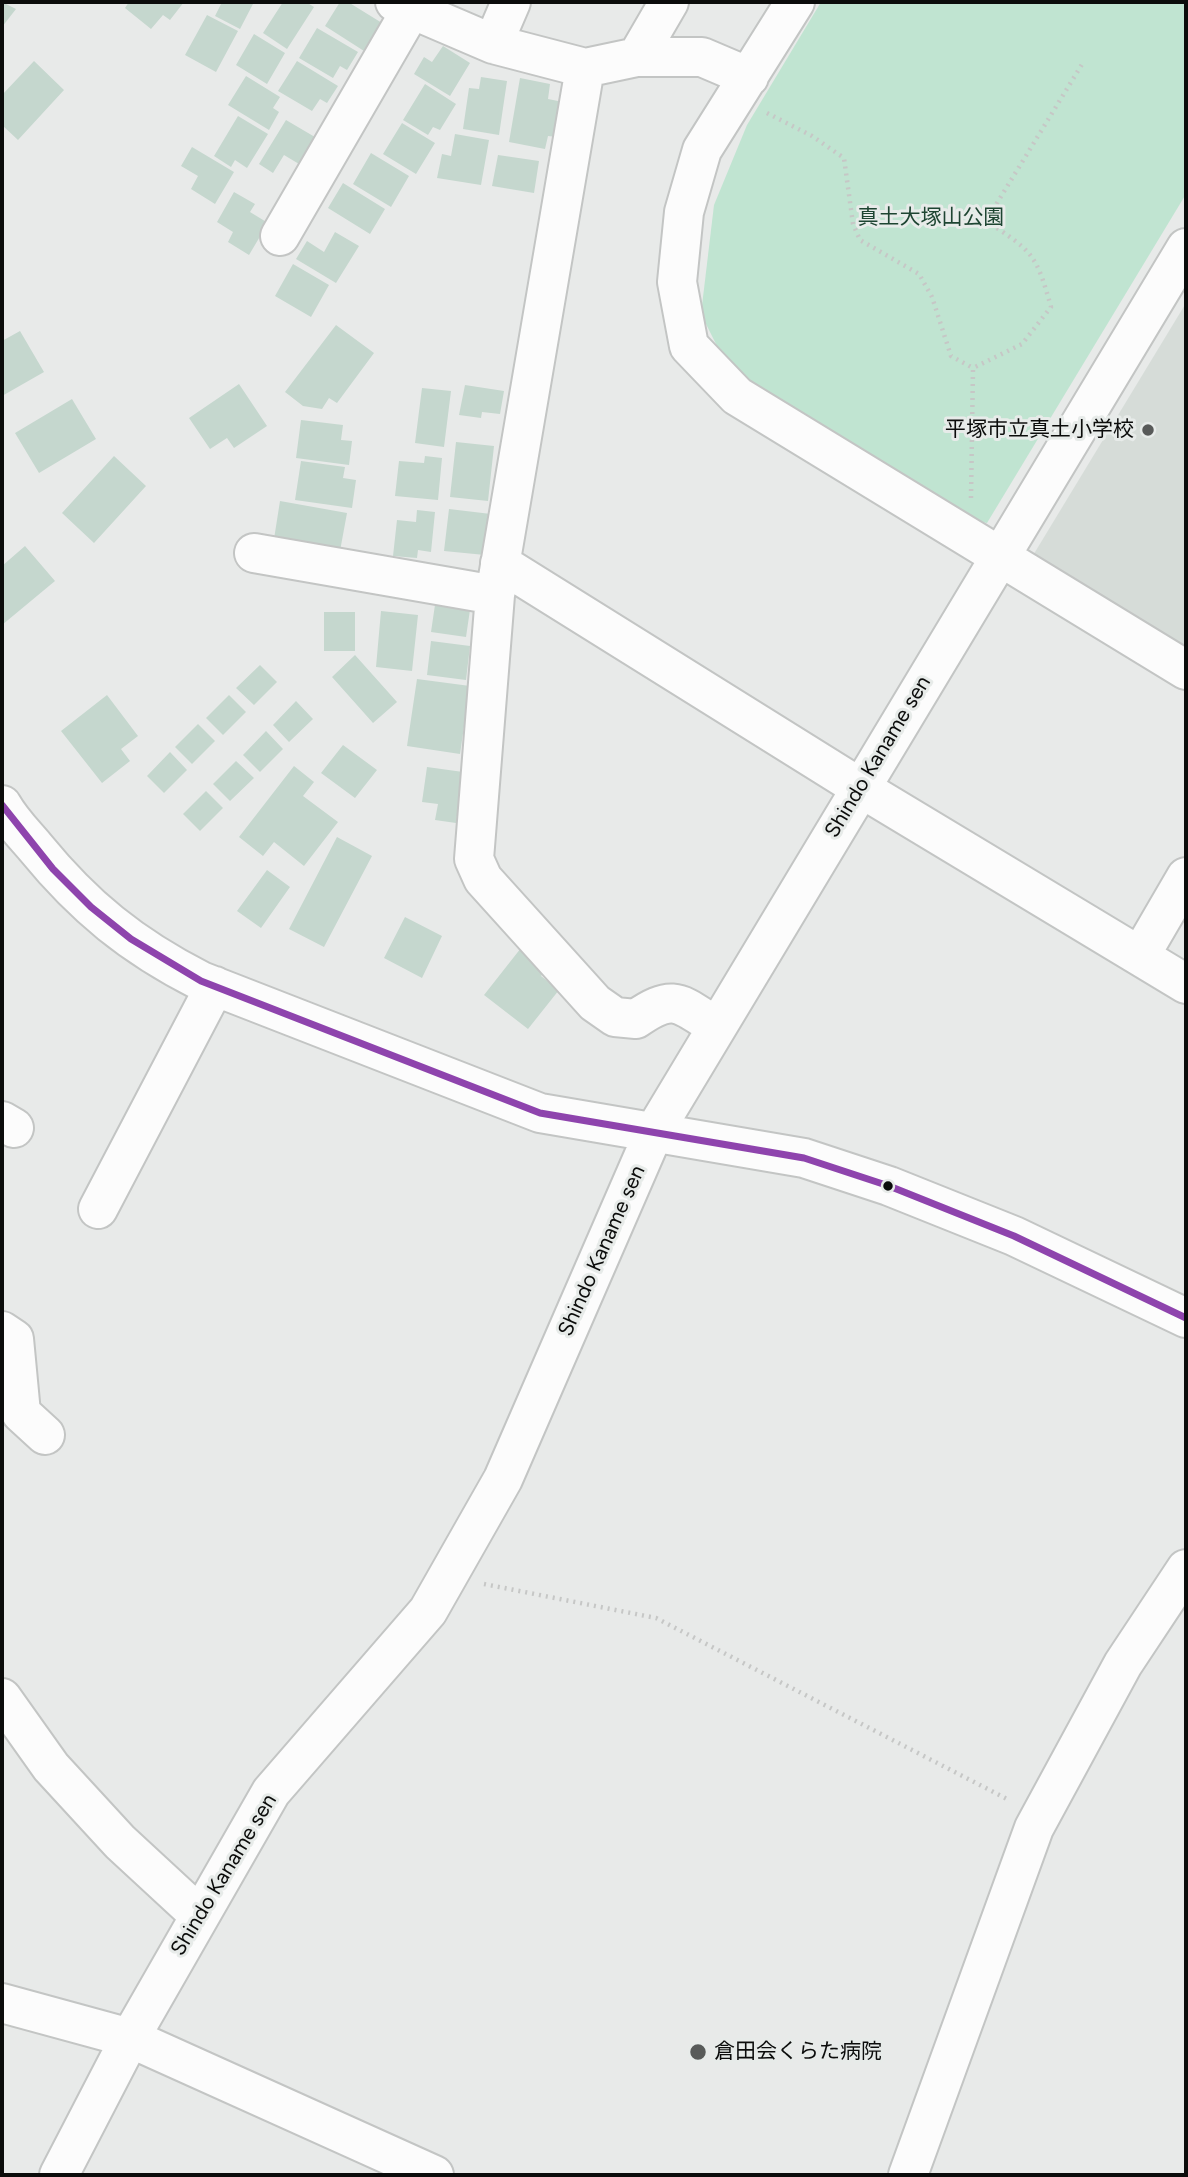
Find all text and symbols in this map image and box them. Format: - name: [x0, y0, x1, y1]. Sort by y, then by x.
- park label: 真土大塚山公園: [858, 205, 1004, 231]
- place label: 平塚市立真土小学校: [945, 417, 1134, 443]
- marker: 平塚市立真土小学校: [1140, 422, 1156, 438]
- street label: Shindo Kaname sen: [820, 672, 936, 842]
- street label: Shindo Kaname sen: [553, 1162, 651, 1340]
- unlabelled marker: [881, 1179, 895, 1193]
- street label: Shindo Kaname sen: [166, 1790, 282, 1960]
- place label: 倉田会くらた病院: [714, 2039, 882, 2065]
- marker: 倉田会くらた病院: [688, 2042, 708, 2062]

